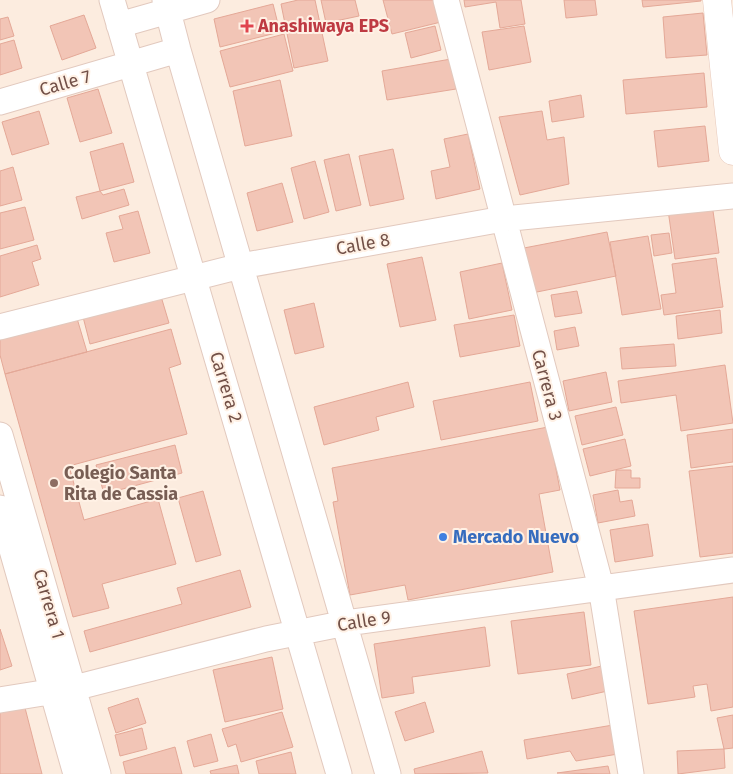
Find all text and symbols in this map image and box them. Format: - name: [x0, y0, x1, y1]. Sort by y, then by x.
- place label: Anashiwaya EPS: [257, 15, 389, 37]
- marker: Anashiwaya EPS: [240, 19, 254, 33]
- street label: Calle 7: [37, 65, 93, 101]
- street label: Calle 8: [334, 228, 392, 260]
- street label: Carrera 3: [527, 347, 567, 423]
- street label: Carrera 2: [205, 349, 247, 425]
- place label: Colegio Santa Rita de Cassia: [64, 462, 178, 505]
- marker: Colegio Santa Rita de Cassia: [48, 477, 60, 489]
- place label: Mercado Nuevo: [453, 526, 579, 548]
- marker: Mercado Nuevo: [437, 531, 449, 543]
- street label: Carrera 1: [29, 567, 69, 641]
- street label: Calle 9: [336, 606, 392, 636]

